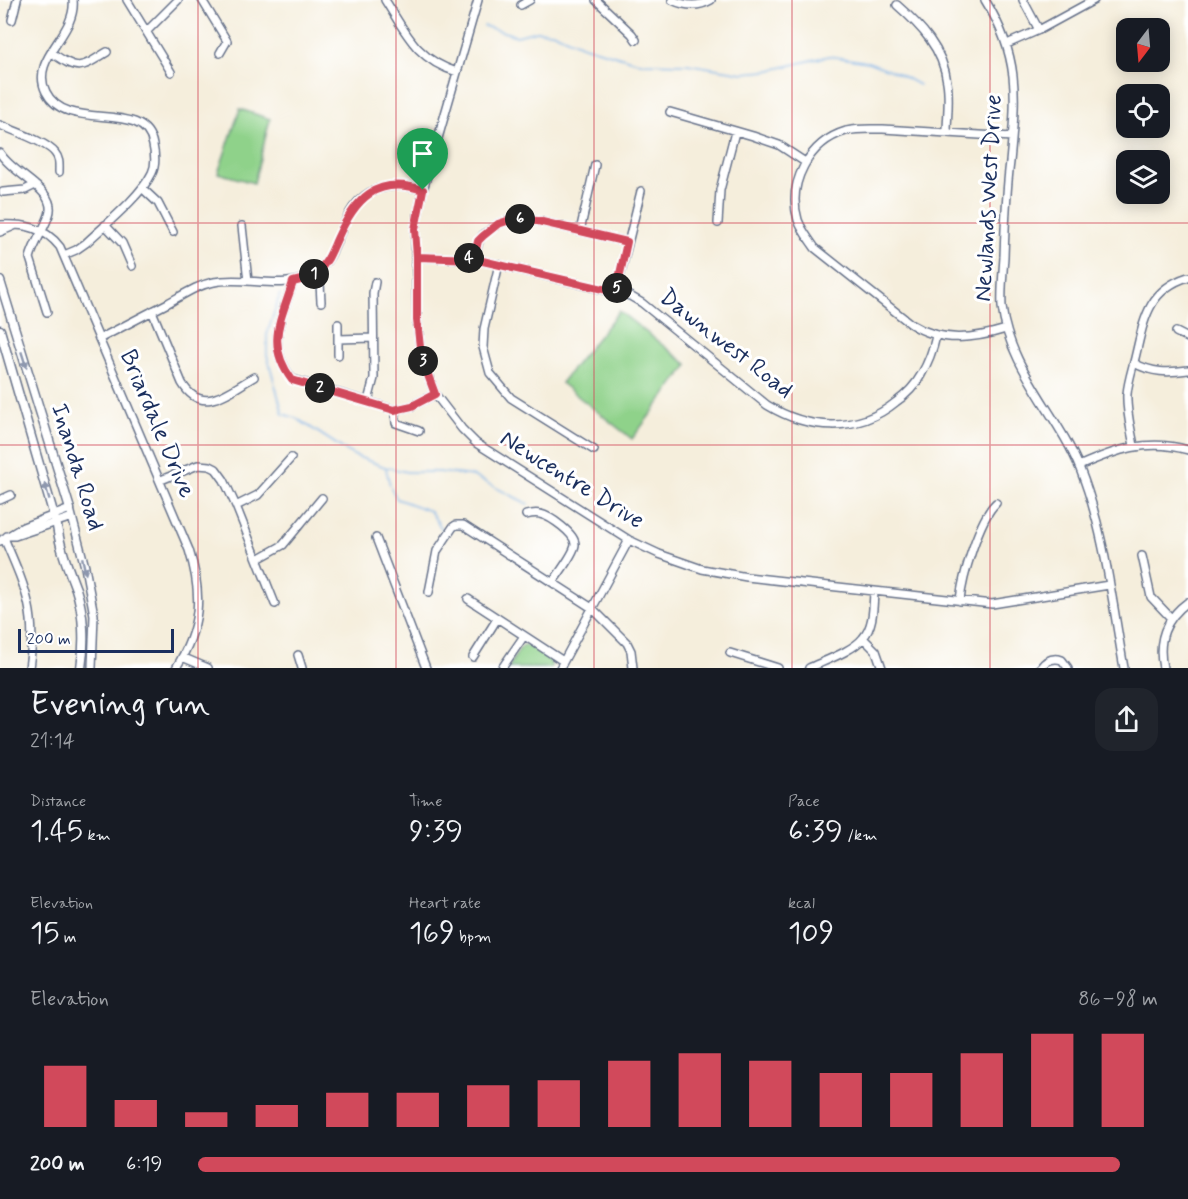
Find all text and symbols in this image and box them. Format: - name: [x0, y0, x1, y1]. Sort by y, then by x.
- north arrow: [1116, 18, 1170, 72]
- map controls: [1116, 18, 1170, 204]
- button: locate: [1116, 84, 1170, 138]
- street label: Newlands West Drive: [968, 93, 1010, 303]
- pin: [397, 128, 448, 190]
- icon: arrive: [406, 137, 439, 170]
- button: layers: [1116, 150, 1170, 204]
- pin: 6: [505, 204, 535, 234]
- text: 6: [516, 208, 524, 229]
- pin: 4: [454, 243, 484, 273]
- text: 4: [464, 247, 474, 268]
- pin: 1: [299, 259, 329, 289]
- text: 1: [310, 263, 318, 284]
- pin: 5: [602, 273, 632, 303]
- text: 5: [612, 277, 622, 298]
- street label: Dawnwest Road: [653, 282, 799, 406]
- street label: Briardale Drive: [112, 345, 202, 503]
- pin: 3: [408, 346, 438, 376]
- text: 3: [419, 350, 427, 371]
- one-way arrow: [20, 351, 29, 369]
- pin: 2: [305, 373, 335, 403]
- text: 2: [316, 377, 324, 398]
- street label: Inanda Road: [43, 400, 111, 534]
- street label: Newcentre Drive: [494, 423, 650, 537]
- one-way arrow: [42, 482, 51, 500]
- one-way arrow: [80, 557, 90, 575]
- scale bar: [18, 626, 174, 654]
- text: 200 m: [27, 629, 71, 650]
- text: Evening run: [30, 683, 210, 727]
- button: share: [1095, 688, 1158, 751]
- text: 21:14: [30, 728, 75, 755]
- text: Distance: [30, 791, 86, 812]
- text: Time: [409, 791, 443, 812]
- text: Pace: [788, 791, 820, 812]
- text: 1.45: [30, 812, 83, 851]
- text: 9:39: [409, 812, 463, 851]
- text: 6:39: [788, 812, 843, 851]
- text: km: [83, 825, 111, 846]
- text: /km: [843, 825, 877, 846]
- text: Elevation: [30, 893, 93, 914]
- text: Heart rate: [409, 893, 481, 914]
- text: kcal: [788, 893, 815, 914]
- text: 15: [30, 914, 59, 953]
- text: 169: [409, 914, 455, 953]
- text: 109: [788, 914, 834, 953]
- text: m: [59, 927, 76, 948]
- text: bpm: [455, 927, 491, 948]
- text: Elevation: [30, 986, 109, 1013]
- text: 86–98 m: [1078, 986, 1158, 1013]
- text: 200 m: [30, 1151, 85, 1178]
- text: 6:19: [126, 1151, 162, 1178]

